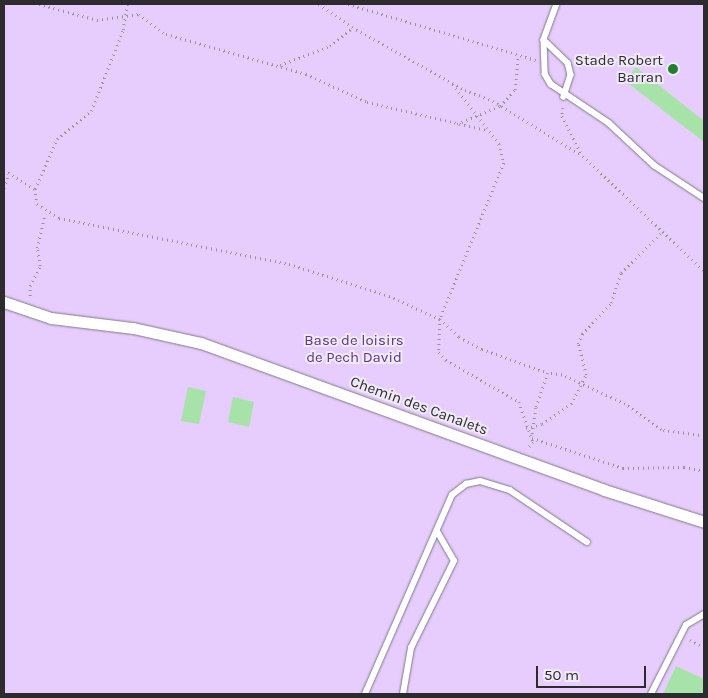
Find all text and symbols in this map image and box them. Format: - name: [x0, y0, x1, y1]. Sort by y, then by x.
- place label: Stade Robert Barran: [575, 51, 663, 86]
- marker: Stade Robert Barran: [667, 63, 679, 75]
- park label: Base de loisirs de Pech David: [304, 331, 404, 366]
- street label: Chemin des Canalets: [348, 373, 490, 439]
- scale bar: [538, 656, 648, 688]
- text: 50 m: [544, 666, 579, 684]

